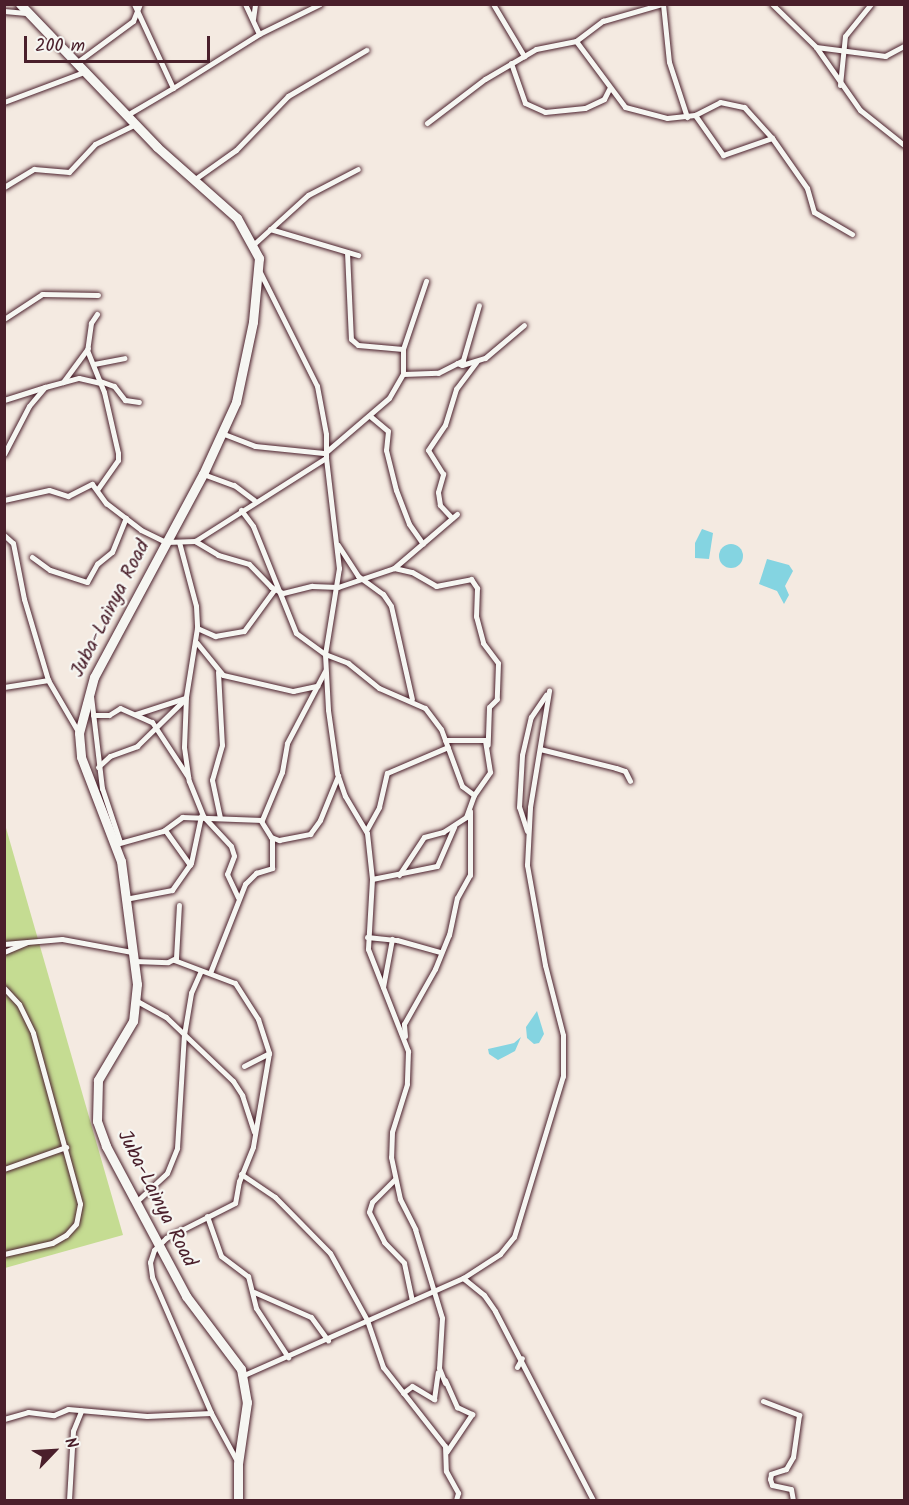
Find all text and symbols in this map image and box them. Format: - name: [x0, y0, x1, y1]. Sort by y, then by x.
- scale bar: [27, 24, 213, 62]
- text: 200 m: [35, 32, 85, 61]
- street label: Juba-Lainya Road: [66, 536, 156, 682]
- street label: Juba-Lainya Road: [111, 1126, 201, 1272]
- north arrow: [24, 1421, 84, 1481]
- text: N: [57, 1433, 84, 1453]

